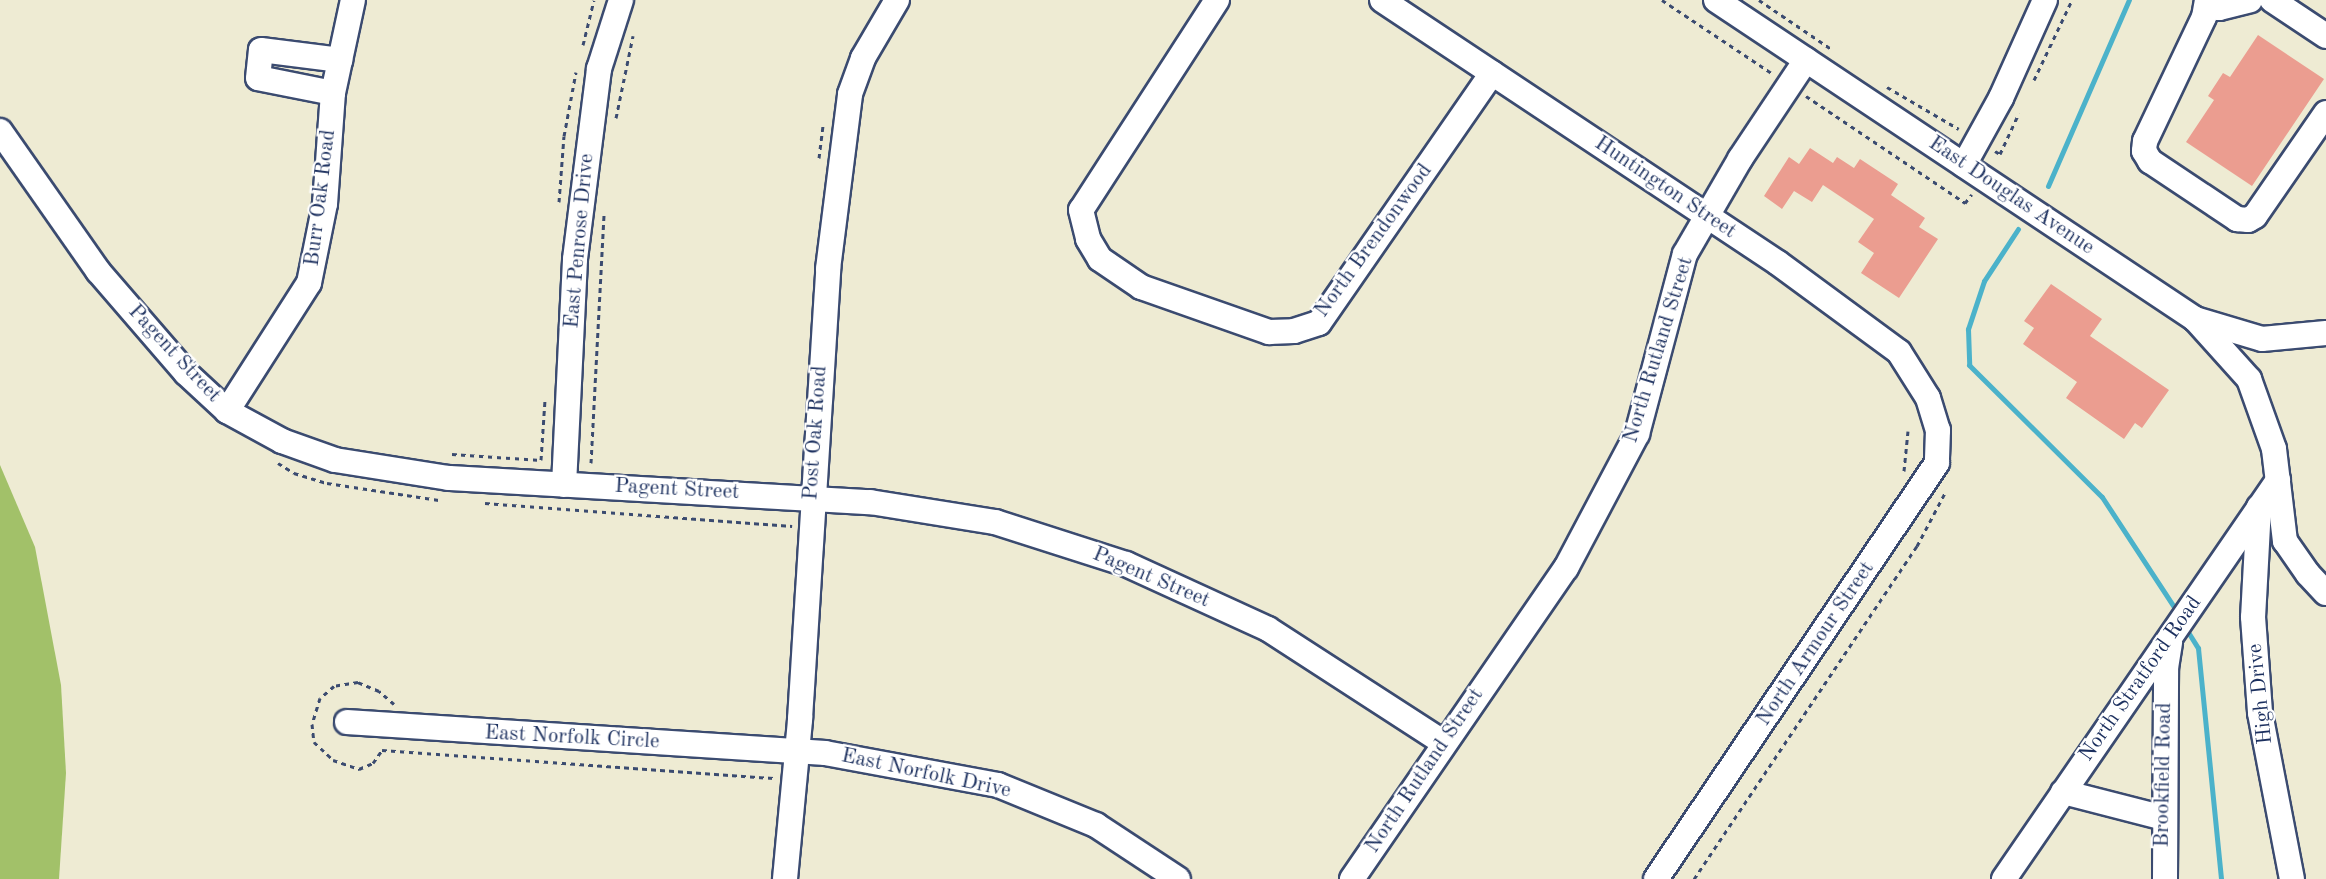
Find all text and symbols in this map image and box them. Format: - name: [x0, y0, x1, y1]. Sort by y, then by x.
- street label: Burr Oak Road: [300, 128, 342, 268]
- street label: Huntington Street: [1589, 131, 1741, 245]
- street label: East Douglas Avenue: [1923, 131, 2099, 261]
- street label: East Penrose Drive: [560, 152, 600, 330]
- street label: North Brendonwood: [1310, 159, 1438, 323]
- street label: North Rutland Street: [1619, 254, 1699, 446]
- street label: Pagent Street: [122, 300, 226, 408]
- street label: Post Oak Road: [799, 365, 833, 501]
- street label: Pagent Street: [614, 474, 740, 506]
- street label: Pagent Street: [1089, 542, 1213, 614]
- street label: North Armour Street: [1752, 557, 1880, 731]
- street label: North Stratford Road: [2074, 591, 2208, 767]
- street label: High Drive: [2243, 642, 2279, 746]
- street label: North Rutland Street: [1361, 684, 1489, 858]
- street label: Brookfield Road: [2150, 702, 2178, 848]
- street label: East Norfolk Circle: [484, 721, 660, 755]
- street label: East Norfolk Drive: [839, 744, 1013, 804]

